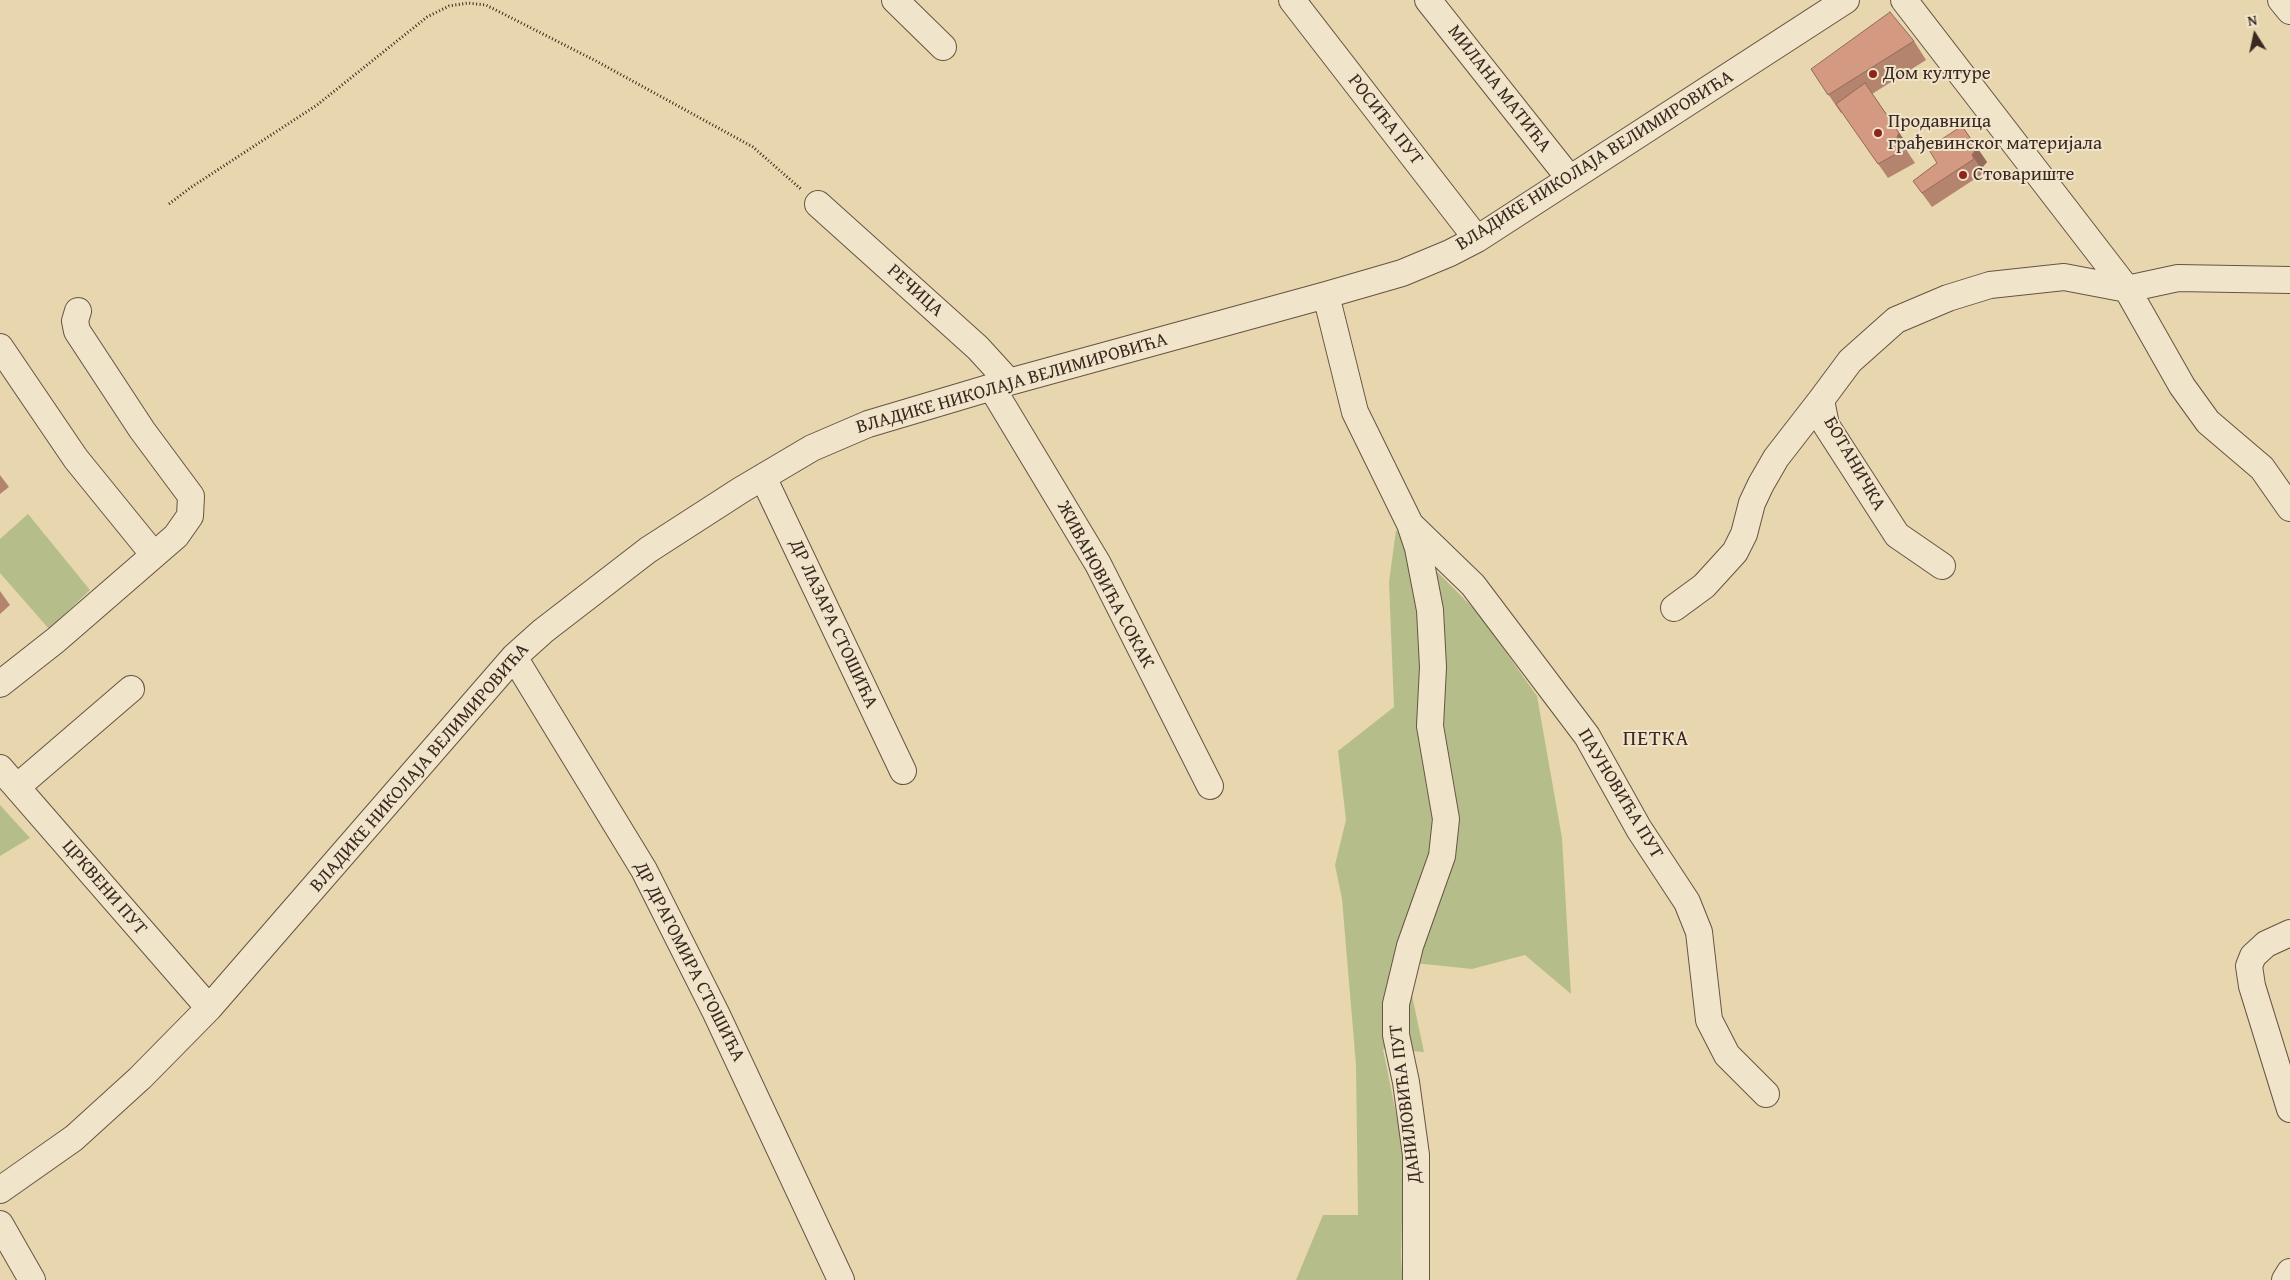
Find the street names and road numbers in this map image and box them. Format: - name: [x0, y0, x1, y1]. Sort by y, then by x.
- street label: МИЛАНА МАТИЋА: [1442, 21, 1556, 157]
- street label: ВЛАДИКЕ НИКОЛАЈА ВЕЛИМИРОВИЋА: [1452, 66, 1738, 256]
- street label: РОСИЋА ПУТ: [1342, 70, 1428, 170]
- street label: РЕЧИЦА: [882, 260, 948, 322]
- street label: ВЛАДИКЕ НИКОЛАЈА ВЕЛИМИРОВИЋА: [854, 329, 1170, 439]
- street label: БОТАНИЧКА: [1818, 413, 1890, 515]
- street label: ЖИВАНОВИЋА СОКАК: [1051, 498, 1159, 672]
- street label: ДР ЛАЗАРА СТОШИЋА: [784, 536, 882, 712]
- street label: ВЛАДИКЕ НИКОЛАЈА ВЕЛИМИРОВИЋА: [306, 639, 534, 897]
- street label: ПАУНОВИЋА ПУТ: [1572, 725, 1668, 863]
- street label: ЦРКВЕНИ ПУТ: [56, 836, 152, 940]
- street label: ДР ДРАГОМИРА СТОШИЋА: [629, 858, 749, 1066]
- street label: ДАНИЛОВИЋА ПУТ: [1385, 1023, 1427, 1185]

